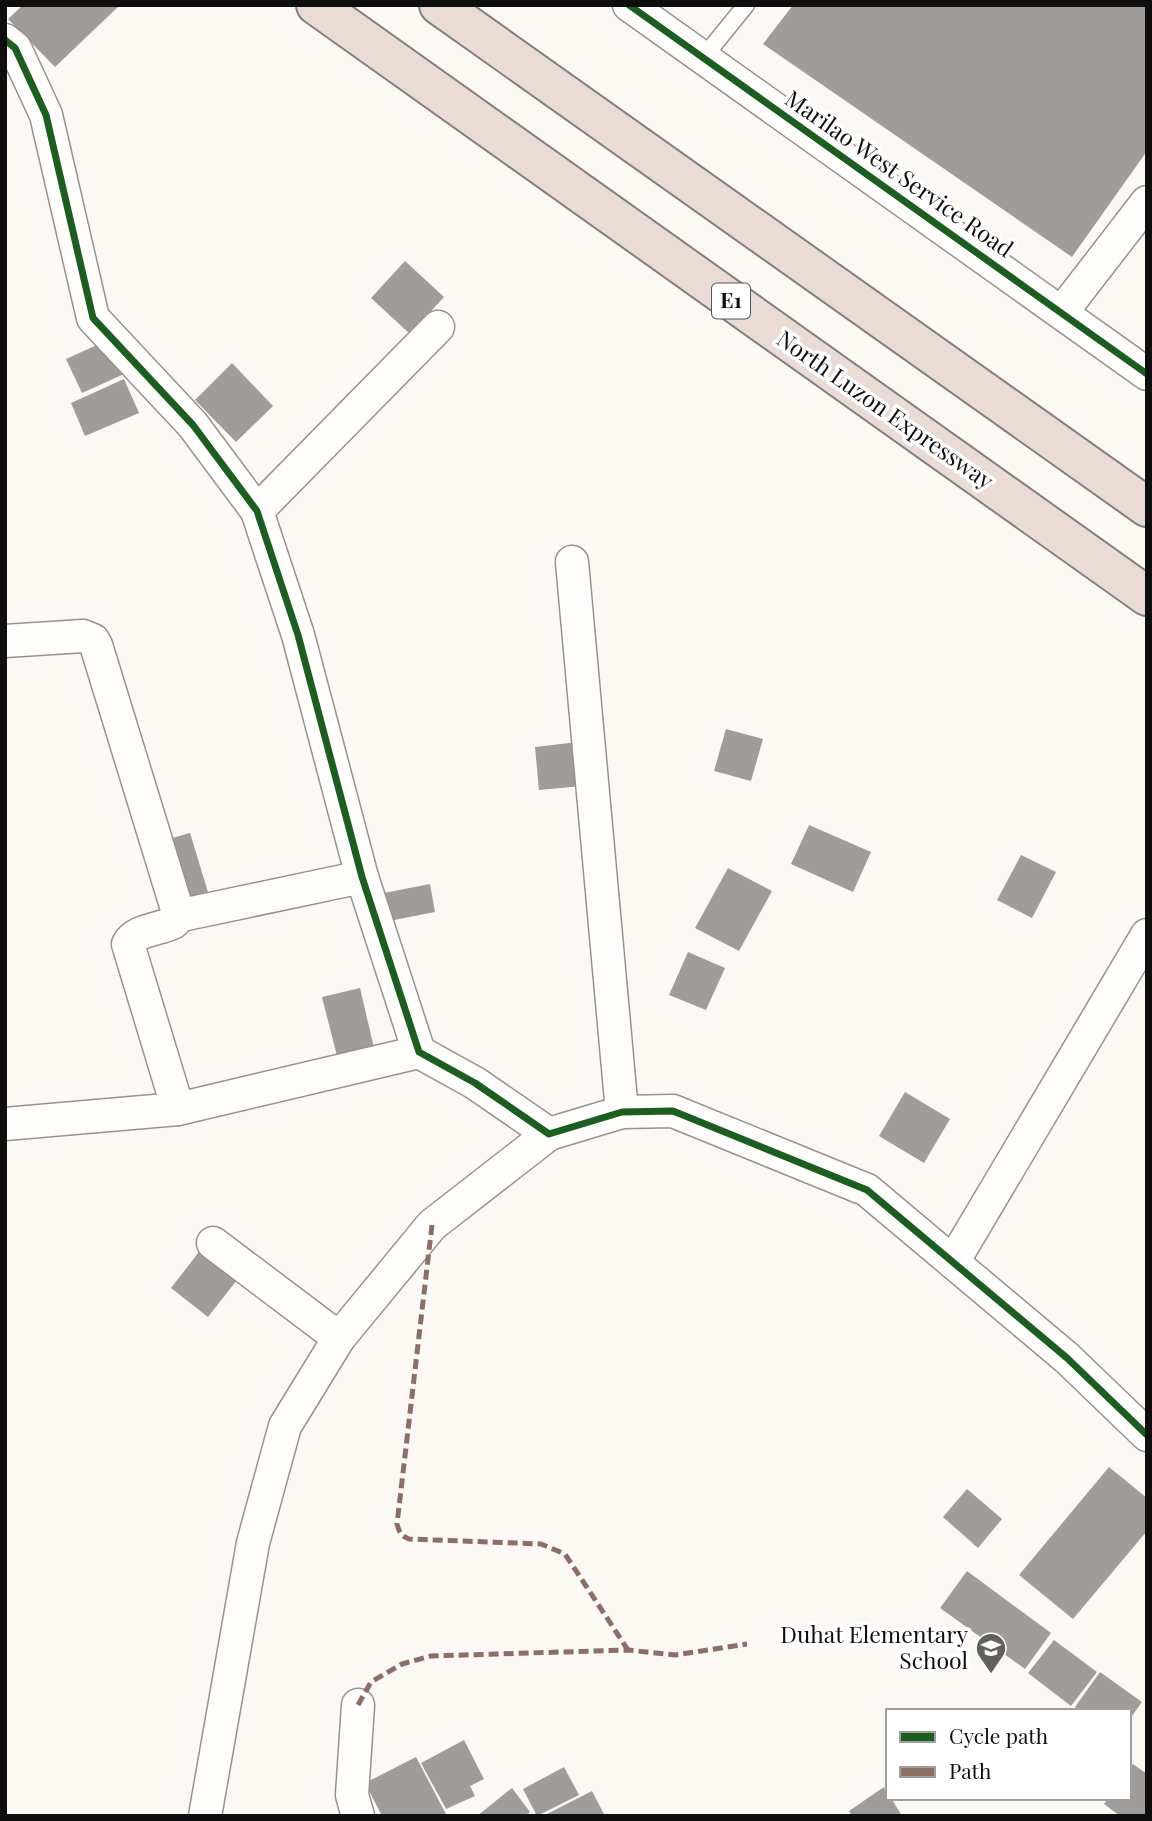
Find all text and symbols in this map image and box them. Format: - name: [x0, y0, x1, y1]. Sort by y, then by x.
- street label: Marilao West Service Road: [780, 82, 1020, 263]
- road number: E1: [712, 284, 750, 318]
- street label: North Luzon Expressway: [771, 322, 1001, 496]
- place label: Duhat Elementary School: [780, 1618, 968, 1675]
- school or university icon: Duhat Elementary School: [974, 1631, 1008, 1675]
- legend: [886, 1709, 1131, 1800]
- text: Cycle path: [949, 1721, 1049, 1749]
- text: Path: [949, 1756, 992, 1784]

